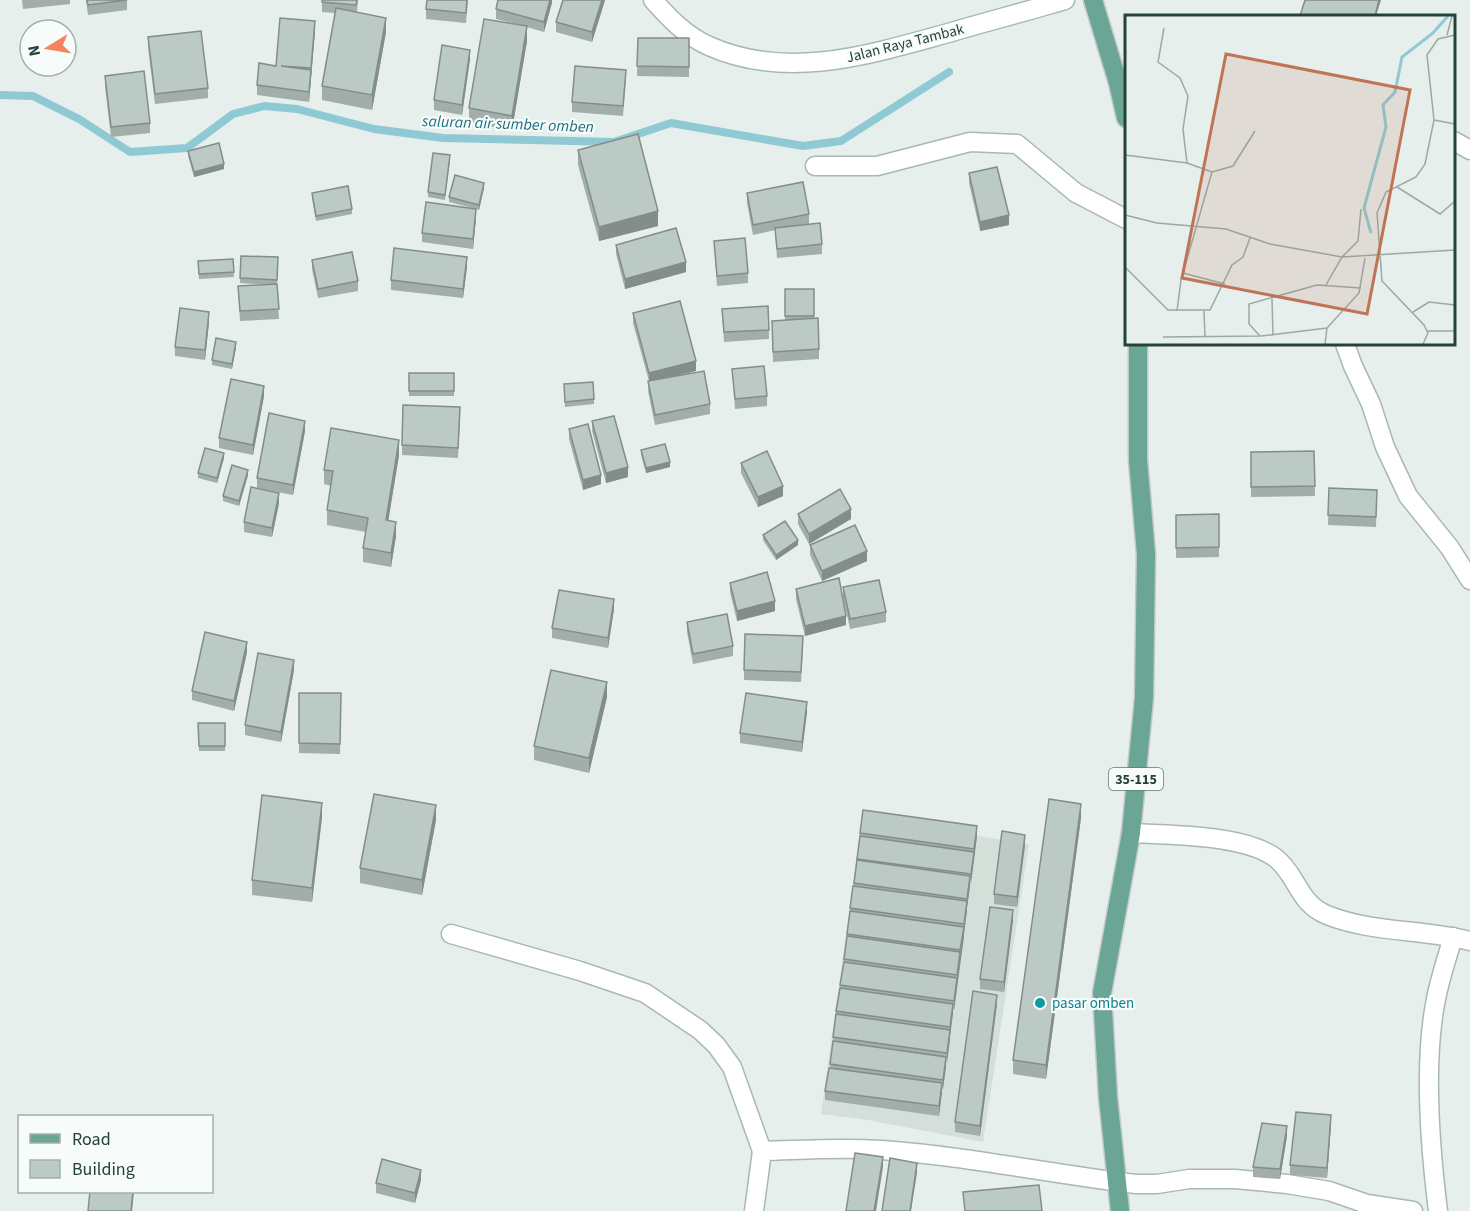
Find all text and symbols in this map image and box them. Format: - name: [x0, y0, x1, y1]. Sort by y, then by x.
- inset map: [1125, 15, 1455, 345]
- north arrow: [18, 18, 78, 78]
- street label: Jalan Raya Tambak: [844, 19, 967, 68]
- text: N: [22, 43, 46, 58]
- water label: saluran air sumber omben: [421, 110, 594, 138]
- road number: 35-115: [1109, 768, 1163, 790]
- place label: pasar omben: [1052, 993, 1134, 1014]
- marker: pasar omben: [1033, 996, 1047, 1010]
- legend: [18, 1115, 213, 1193]
- text: Road: [72, 1127, 111, 1152]
- text: Building: [72, 1157, 135, 1182]

